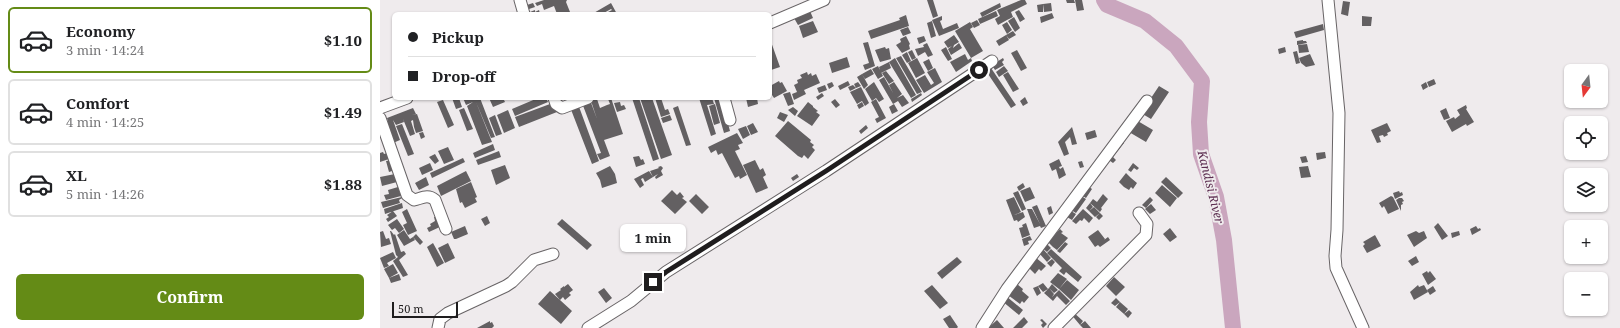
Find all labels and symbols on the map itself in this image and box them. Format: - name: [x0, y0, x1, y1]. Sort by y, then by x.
- route start: [970, 61, 988, 79]
- north arrow: [1564, 64, 1608, 108]
- water label: Kandisi River: [1193, 148, 1228, 226]
- callout: 1 min: [620, 224, 686, 252]
- route end: [644, 273, 662, 291]
- scale bar: [392, 300, 458, 319]

